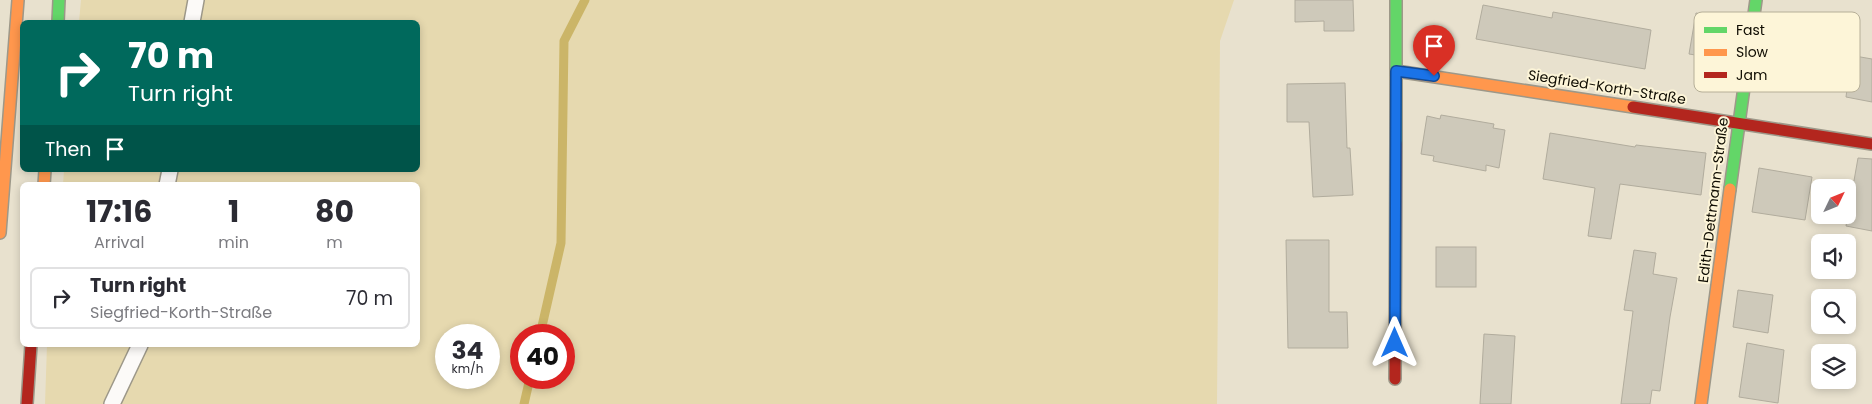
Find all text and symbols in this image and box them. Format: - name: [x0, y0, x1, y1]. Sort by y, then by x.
- legend: [1694, 12, 1860, 92]
- text: Fast: [1736, 20, 1765, 40]
- pin: [1413, 25, 1455, 76]
- text: 70 m: [128, 31, 214, 80]
- icon: arrive: [1420, 32, 1448, 60]
- icon: right: [45, 40, 110, 105]
- text: Slow: [1736, 42, 1769, 62]
- street label: Siegfried-Korth-Straße: [1527, 65, 1688, 109]
- text: Jam: [1736, 65, 1767, 85]
- text: Turn right: [128, 78, 233, 109]
- street label: Edith-Dettmann-Straße: [1693, 116, 1733, 284]
- icon: arrive: [101, 135, 129, 163]
- text: Then: [45, 136, 91, 163]
- north arrow: [1811, 179, 1856, 224]
- map controls: [1811, 179, 1856, 389]
- text: 17:16: [86, 190, 152, 233]
- text: 1: [228, 190, 239, 233]
- text: 80: [315, 190, 354, 233]
- text: Arrival: [94, 231, 144, 254]
- text: min: [218, 231, 249, 254]
- text: m: [326, 231, 343, 254]
- button: sound: [1811, 234, 1856, 279]
- text: Turn right: [90, 272, 186, 299]
- icon: right: [47, 284, 75, 312]
- text: 70 m: [346, 285, 393, 312]
- button: search: [1811, 289, 1856, 334]
- text: Siegfried-Korth-Straße: [90, 301, 272, 324]
- position arrow: [1368, 316, 1420, 368]
- speed limit sign: 40: [510, 324, 575, 389]
- text: 34: [451, 333, 484, 368]
- button: layers: [1811, 344, 1856, 389]
- text: km/h: [452, 360, 483, 377]

